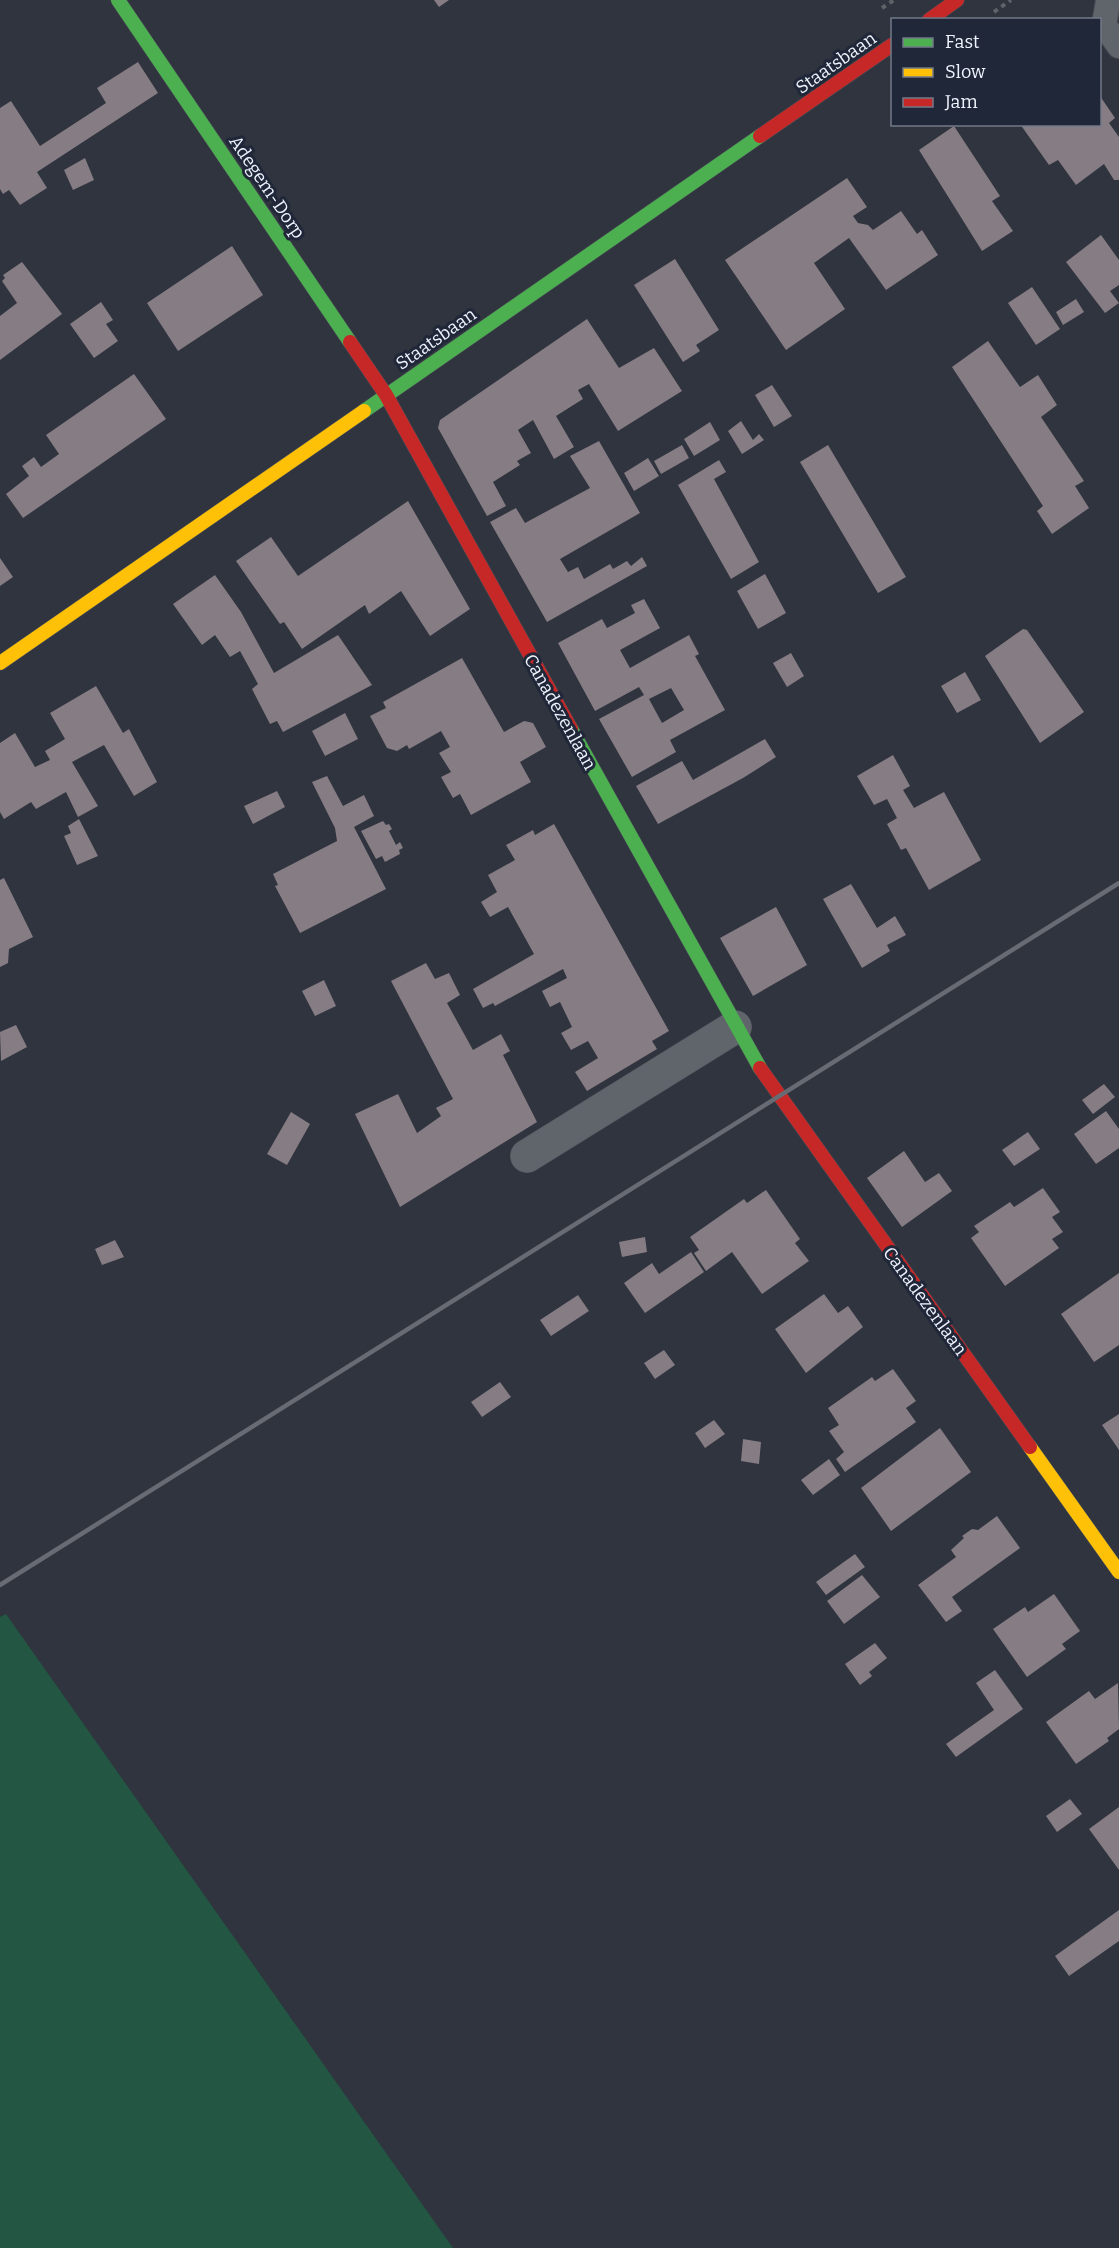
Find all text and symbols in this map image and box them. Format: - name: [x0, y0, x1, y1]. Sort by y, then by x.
- legend: [891, 18, 1101, 126]
- street label: Staatsbaan: [792, 27, 881, 99]
- text: Fast: [945, 31, 980, 53]
- text: Slow: [945, 61, 986, 83]
- text: Jam: [944, 91, 978, 113]
- street label: Adegem-Dorp: [224, 131, 310, 243]
- street label: Staatsbaan: [392, 303, 481, 375]
- street label: Canadezenlaan: [519, 650, 601, 774]
- street label: Canadezenlaan: [878, 1242, 972, 1360]

